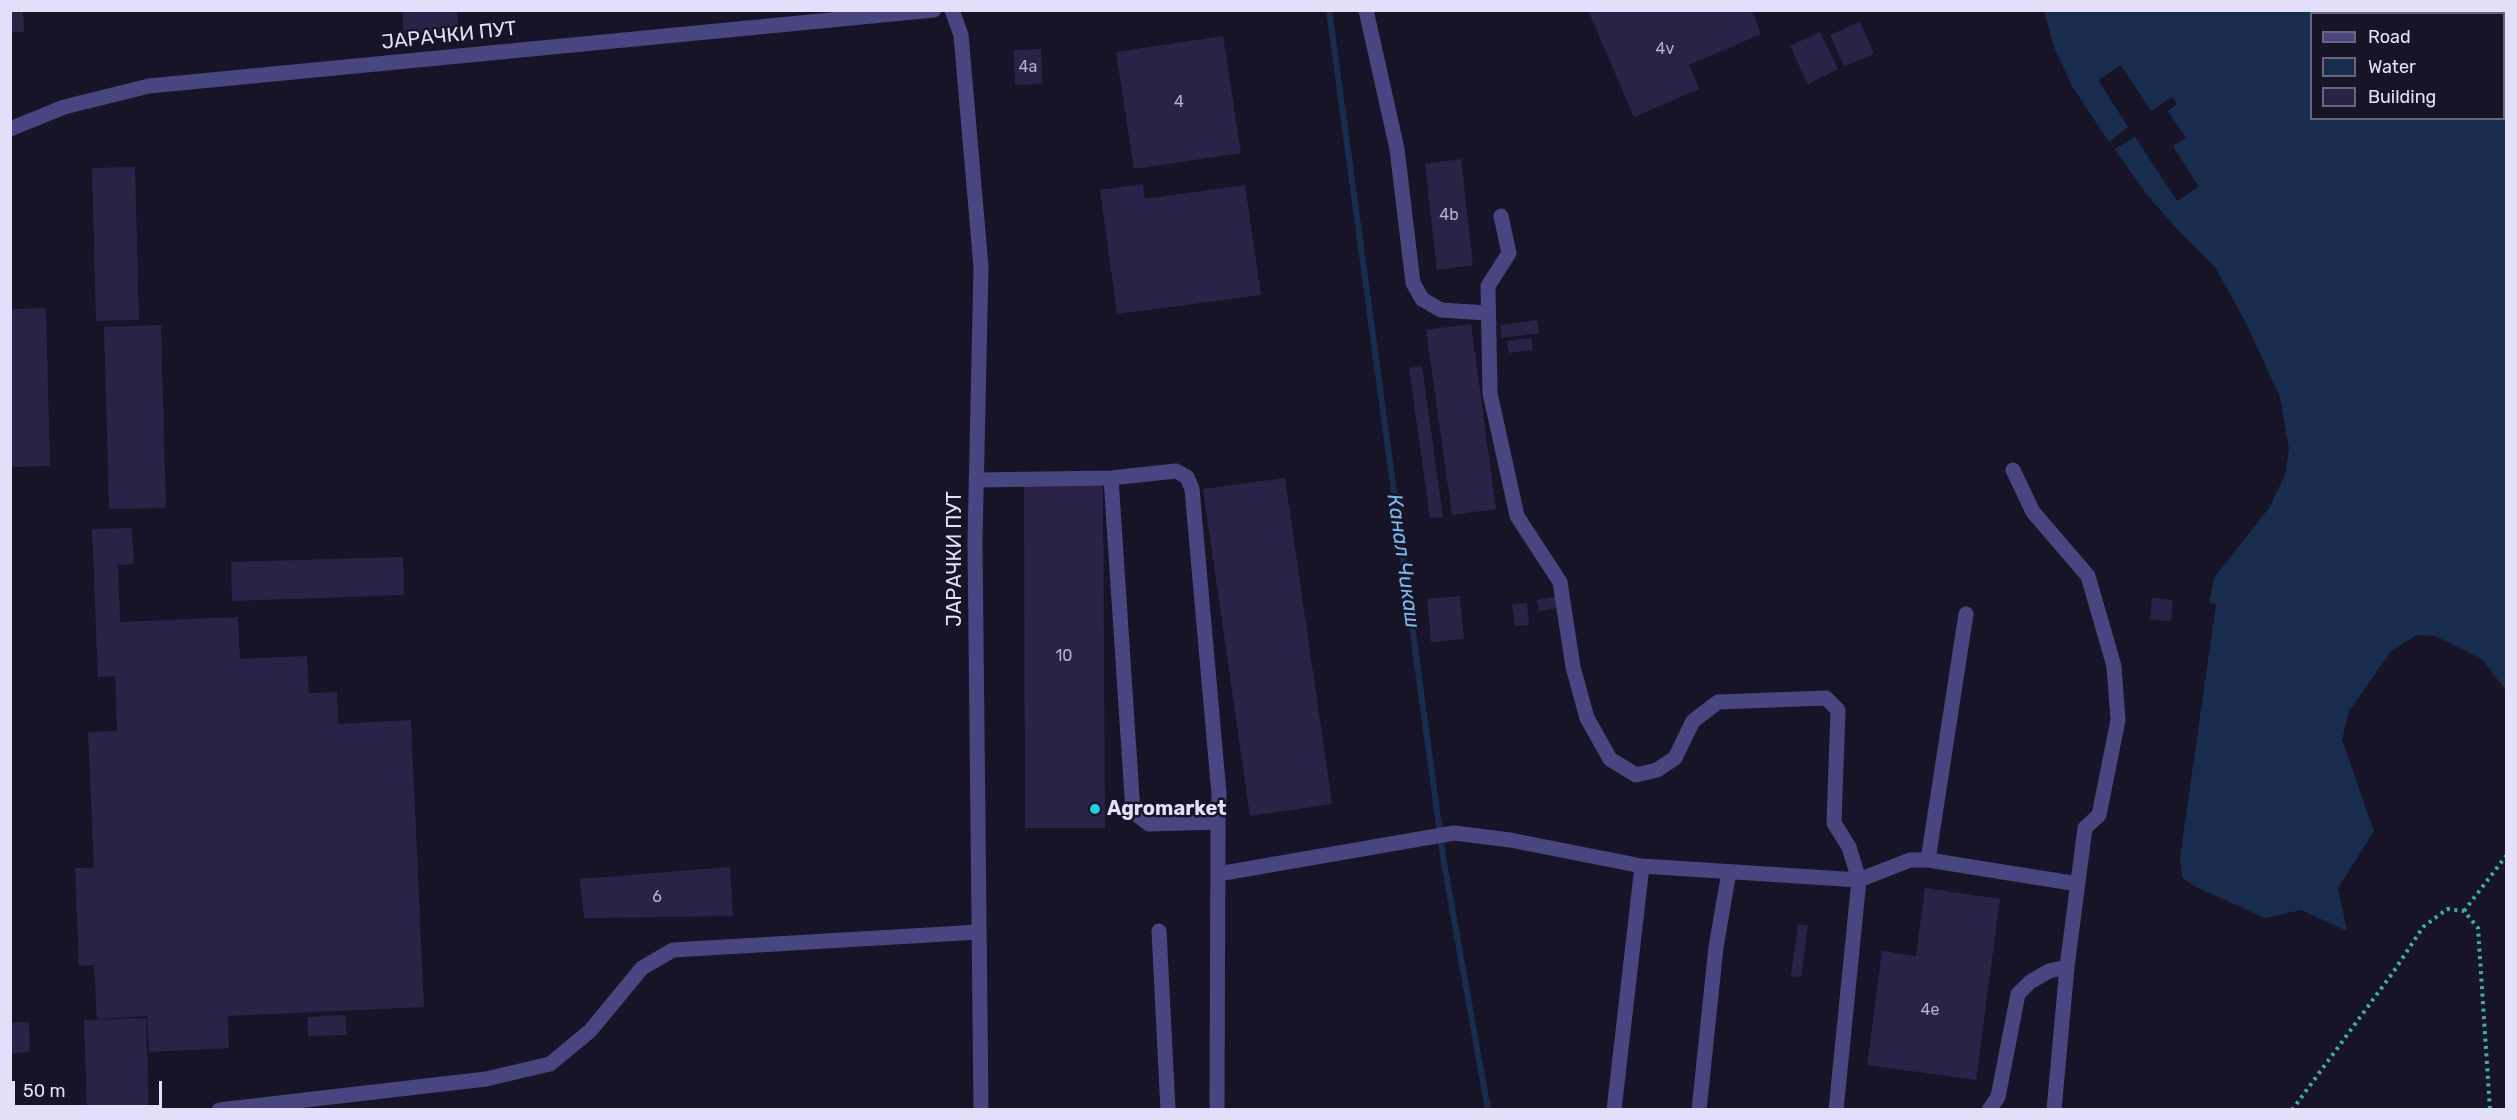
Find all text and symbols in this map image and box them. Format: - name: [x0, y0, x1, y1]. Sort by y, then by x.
- legend: [2310, 12, 2505, 120]
- street label: ЈАРАЧКИ ПУТ: [380, 17, 518, 55]
- text: Road: [2368, 26, 2411, 48]
- house number: 4v: [1656, 39, 1674, 59]
- text: Water: [2368, 56, 2416, 78]
- house number: 4a: [1019, 57, 1037, 77]
- text: Building: [2368, 86, 2436, 108]
- house number: 4: [1174, 92, 1184, 112]
- house number: 4b: [1439, 205, 1459, 225]
- street label: ЈАРАЧКИ ПУТ: [943, 491, 967, 627]
- water label: Канал Чикаш: [1381, 492, 1425, 630]
- house number: 10: [1055, 646, 1073, 666]
- place label: Agromarket: [1107, 797, 1227, 821]
- marker: Agromarket: [1088, 802, 1102, 816]
- house number: 6: [652, 887, 662, 907]
- house number: 4e: [1921, 1000, 1939, 1020]
- scale bar: [15, 1069, 165, 1107]
- text: 50 m: [23, 1080, 66, 1102]

